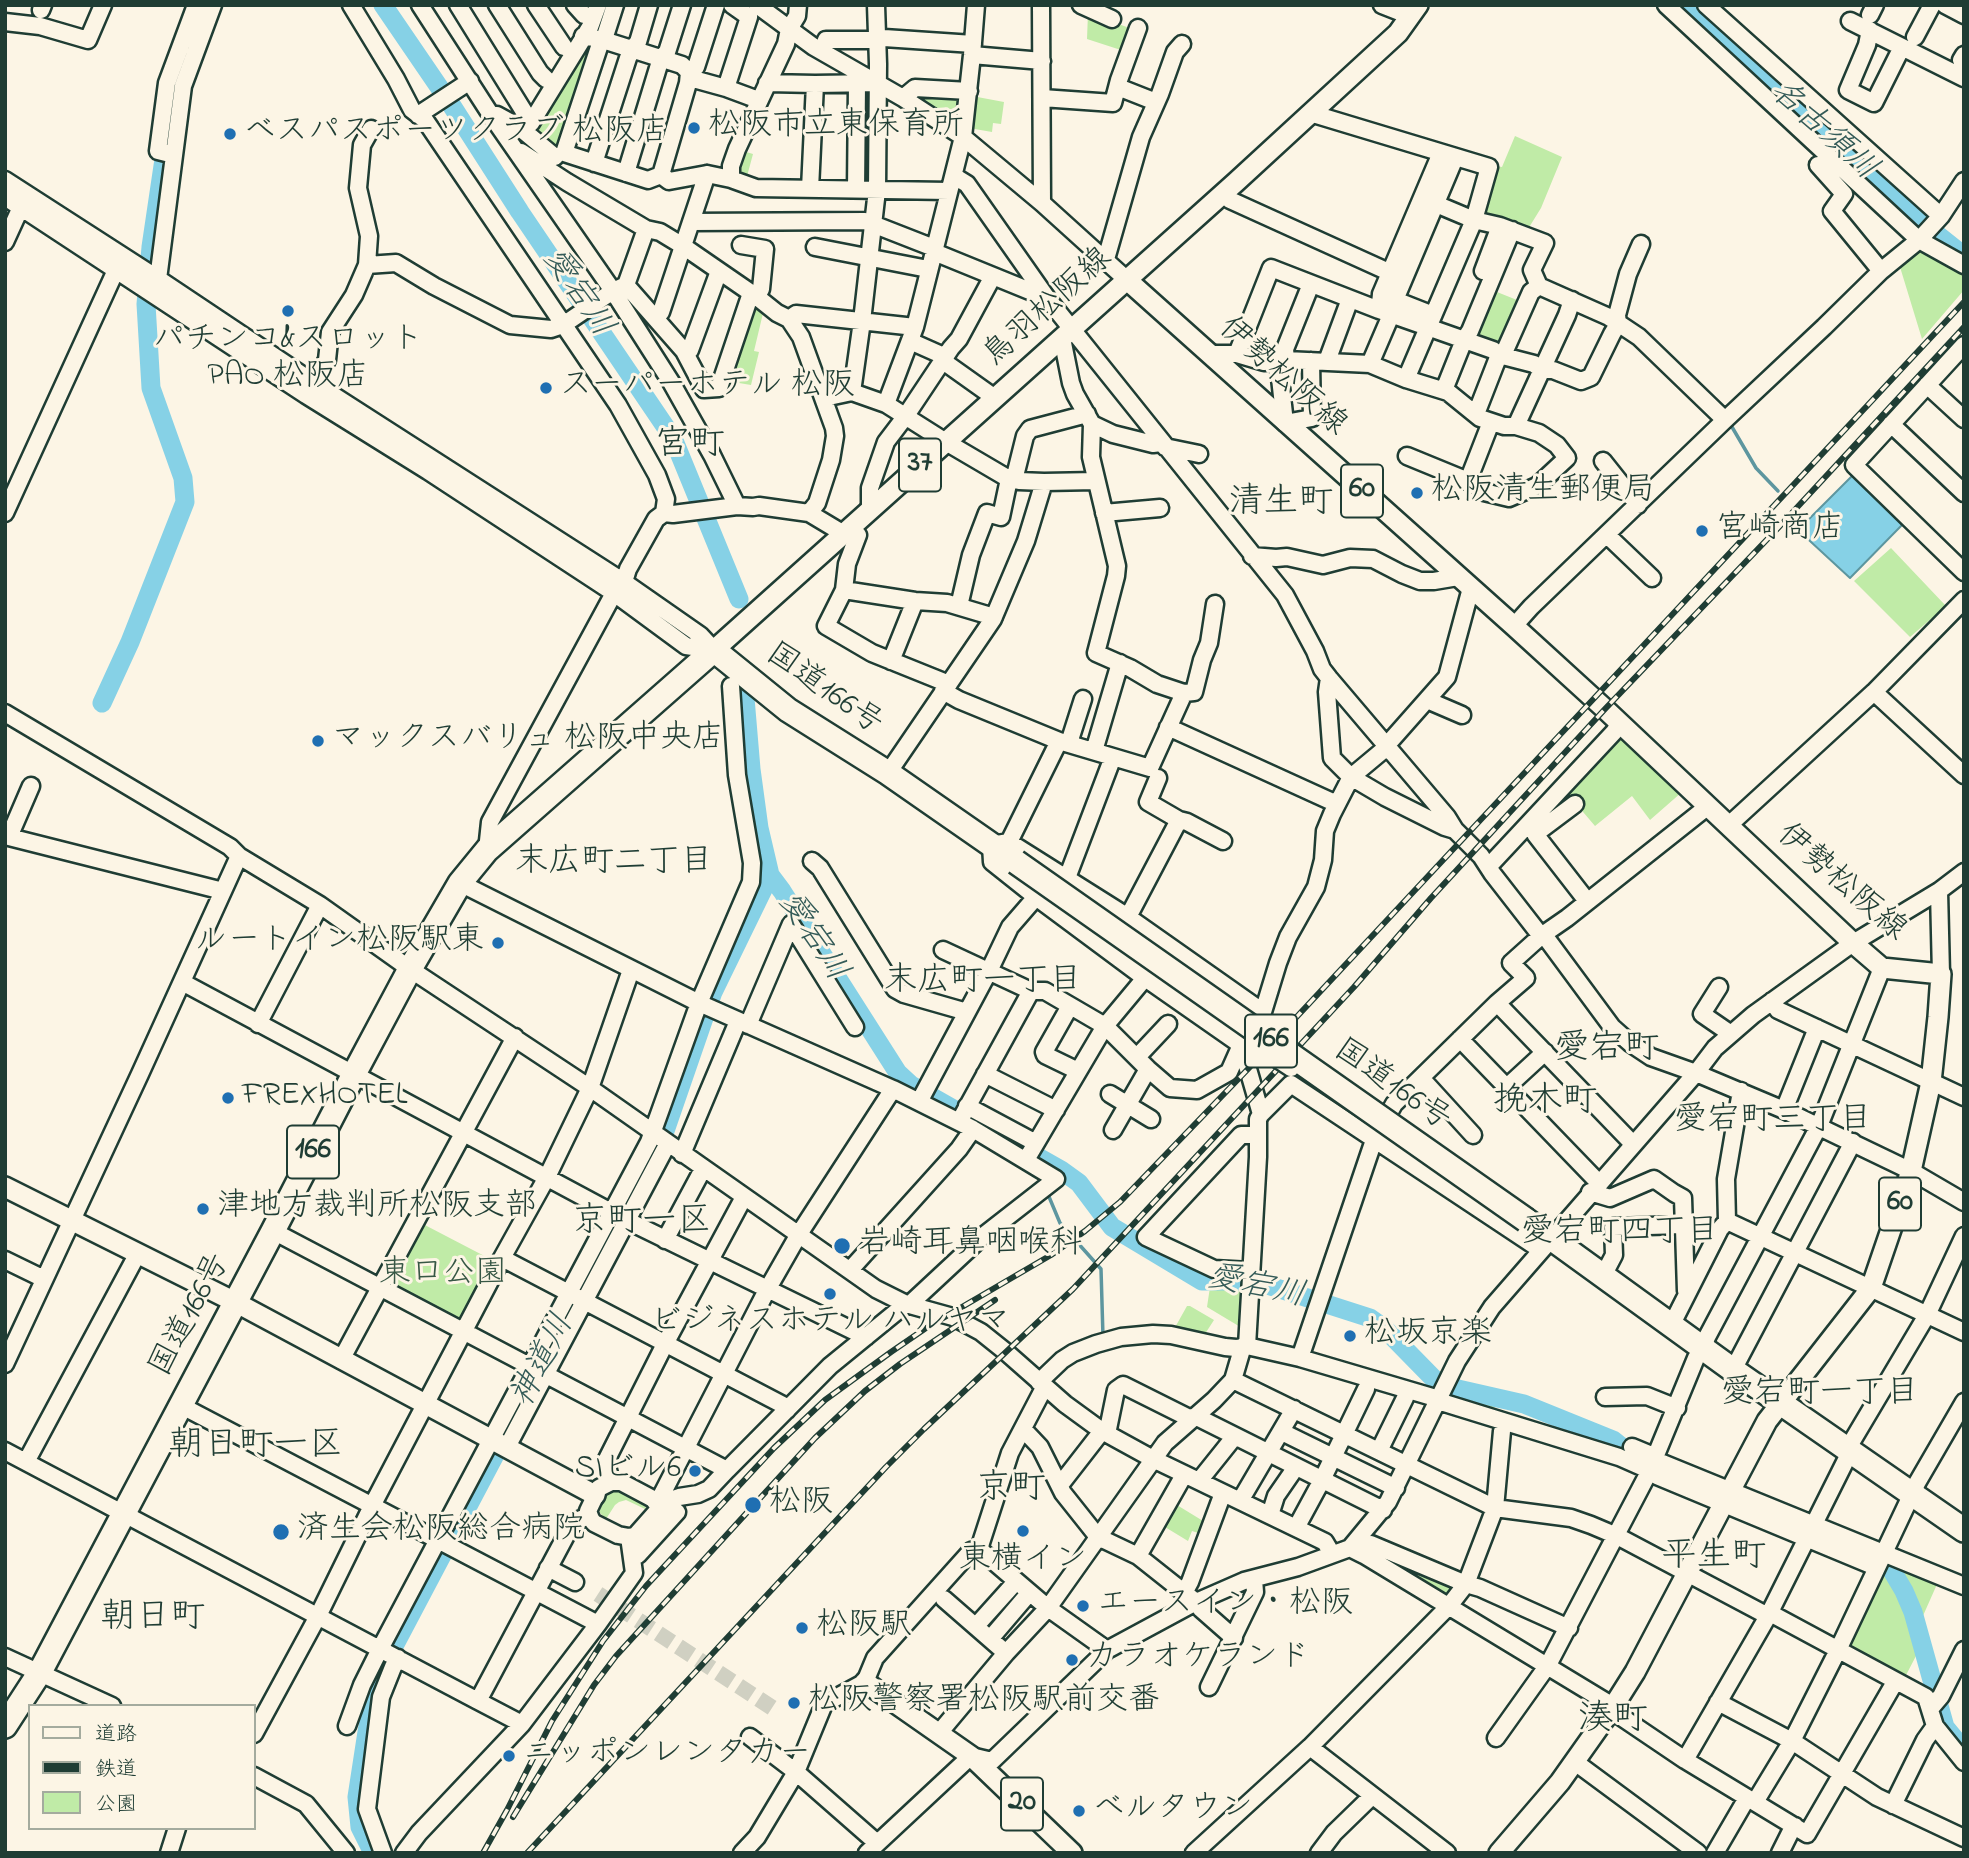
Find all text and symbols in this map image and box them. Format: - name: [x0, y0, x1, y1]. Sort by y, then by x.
- water label: 名古須川: [1760, 73, 1884, 191]
- place label: 松阪市立東保育所: [708, 109, 964, 147]
- place label: ベスパスポーツクラブ 松阪店: [244, 115, 668, 153]
- marker: 松阪市立東保育所: [686, 120, 702, 136]
- marker: ベスパスポーツクラブ 松阪店: [222, 126, 238, 142]
- street label: 鳥羽松阪線: [977, 241, 1121, 377]
- water label: 愛宕川: [532, 242, 620, 346]
- marker: パチンコ&スロット PAO 松阪店: [280, 303, 296, 319]
- street label: 伊勢松阪線: [1209, 310, 1353, 446]
- place label: パチンコ&スロット PAO 松阪店: [153, 323, 423, 398]
- place label: スーパーホテル 松阪: [560, 369, 855, 407]
- marker: スーパーホテル 松阪: [538, 380, 554, 396]
- district label: 宮町: [655, 426, 725, 468]
- road number: 37: [899, 438, 941, 492]
- road number: 60: [1341, 464, 1383, 518]
- place label: 松阪清生郵便局: [1431, 474, 1655, 512]
- district label: 清生町: [1229, 484, 1333, 526]
- marker: 松阪清生郵便局: [1409, 485, 1425, 501]
- place label: 宮崎商店: [1716, 512, 1844, 550]
- marker: 宮崎商店: [1694, 523, 1710, 539]
- street label: 国道166号: [757, 637, 889, 745]
- place label: マックスバリュ 松阪中央店: [332, 722, 724, 760]
- marker: マックスバリュ 松阪中央店: [310, 733, 326, 749]
- street label: 伊勢松阪線: [1767, 817, 1913, 951]
- district label: 末広町二丁目: [515, 845, 713, 885]
- water label: 愛宕川: [767, 886, 855, 990]
- place label: ルートイン松阪駅東: [195, 924, 484, 962]
- marker: ルートイン松阪駅東: [490, 935, 506, 951]
- district label: 末広町一丁目: [884, 964, 1082, 1004]
- road number: 166: [1245, 1015, 1297, 1068]
- district label: 愛宕町: [1555, 1030, 1659, 1072]
- street label: 国道166号: [1325, 1033, 1457, 1141]
- place label: FREXHOTEL: [242, 1079, 407, 1117]
- district label: 挽木町: [1493, 1083, 1597, 1125]
- marker: FREXHOTEL: [220, 1090, 236, 1106]
- district label: 愛宕町三丁目: [1674, 1103, 1872, 1143]
- road number: 166: [287, 1126, 339, 1178]
- road number: 60: [1879, 1178, 1921, 1230]
- place label: 津地方裁判所松阪支部: [217, 1190, 537, 1228]
- marker: 津地方裁判所松阪支部: [195, 1201, 211, 1217]
- district label: 京町一区: [572, 1203, 712, 1245]
- district label: 愛宕町四丁目: [1521, 1215, 1719, 1255]
- place label: 岩崎耳鼻咽喉科: [858, 1227, 1082, 1265]
- marker: 岩崎耳鼻咽喉科: [832, 1236, 852, 1256]
- street label: 国道166号: [144, 1248, 240, 1384]
- park label: 東口公園: [379, 1257, 507, 1295]
- water label: 愛宕川: [1203, 1259, 1309, 1319]
- marker: ビジネスホテル ハルヤマ: [822, 1286, 838, 1302]
- place label: ビジネスホテル ハルヤマ: [650, 1305, 1010, 1343]
- water label: 神道川: [505, 1309, 585, 1415]
- place label: 松坂京楽: [1364, 1317, 1492, 1355]
- marker: 松坂京楽: [1342, 1328, 1358, 1344]
- district label: 愛宕町一丁目: [1721, 1376, 1919, 1416]
- district label: 朝日町一区: [169, 1427, 343, 1469]
- place label: SIビル6: [575, 1452, 681, 1490]
- marker: SIビル6: [687, 1463, 703, 1479]
- district label: 京町: [976, 1470, 1046, 1512]
- place label: 松阪: [769, 1486, 833, 1524]
- marker: 松阪: [743, 1495, 763, 1515]
- place label: 済生会松阪総合病院: [297, 1513, 585, 1551]
- marker: 済生会松阪総合病院: [271, 1522, 291, 1542]
- marker: 東横イン: [1015, 1523, 1031, 1539]
- district label: 平生町: [1662, 1538, 1766, 1580]
- place label: 東横イン: [959, 1543, 1087, 1581]
- place label: エースイン・松阪: [1097, 1587, 1353, 1625]
- marker: エースイン・松阪: [1075, 1598, 1091, 1614]
- district label: 朝日町: [101, 1599, 205, 1641]
- place label: 松阪駅: [816, 1609, 912, 1647]
- marker: 松阪駅: [794, 1620, 810, 1636]
- place label: カラオケランド: [1086, 1641, 1310, 1679]
- marker: カラオケランド: [1064, 1652, 1080, 1668]
- place label: 松阪警察署松阪駅前交番: [808, 1684, 1160, 1722]
- marker: 松阪警察署松阪駅前交番: [786, 1695, 802, 1711]
- district label: 湊町: [1578, 1701, 1648, 1743]
- legend: [28, 1704, 256, 1830]
- text: 道路: [95, 1720, 137, 1750]
- place label: ニッポンレンタカー: [523, 1737, 811, 1775]
- marker: ニッポンレンタカー: [501, 1748, 517, 1764]
- text: 鉄道: [95, 1755, 137, 1785]
- road number: 20: [1001, 1778, 1043, 1830]
- text: 公園: [95, 1790, 137, 1820]
- place label: ベルタウン: [1093, 1792, 1253, 1830]
- marker: ベルタウン: [1071, 1803, 1087, 1819]

